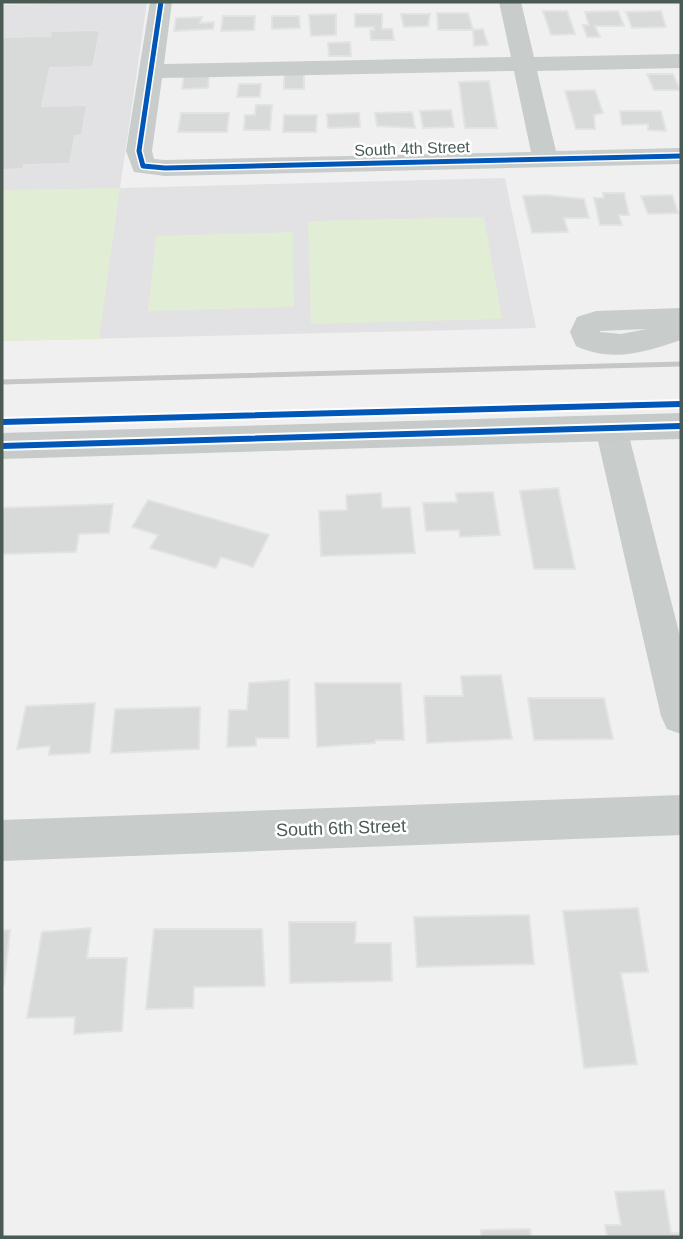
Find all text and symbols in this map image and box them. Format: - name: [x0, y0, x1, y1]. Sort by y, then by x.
- street label: South 4th Street: [354, 138, 471, 159]
- street label: South 6th Street: [276, 816, 406, 840]

